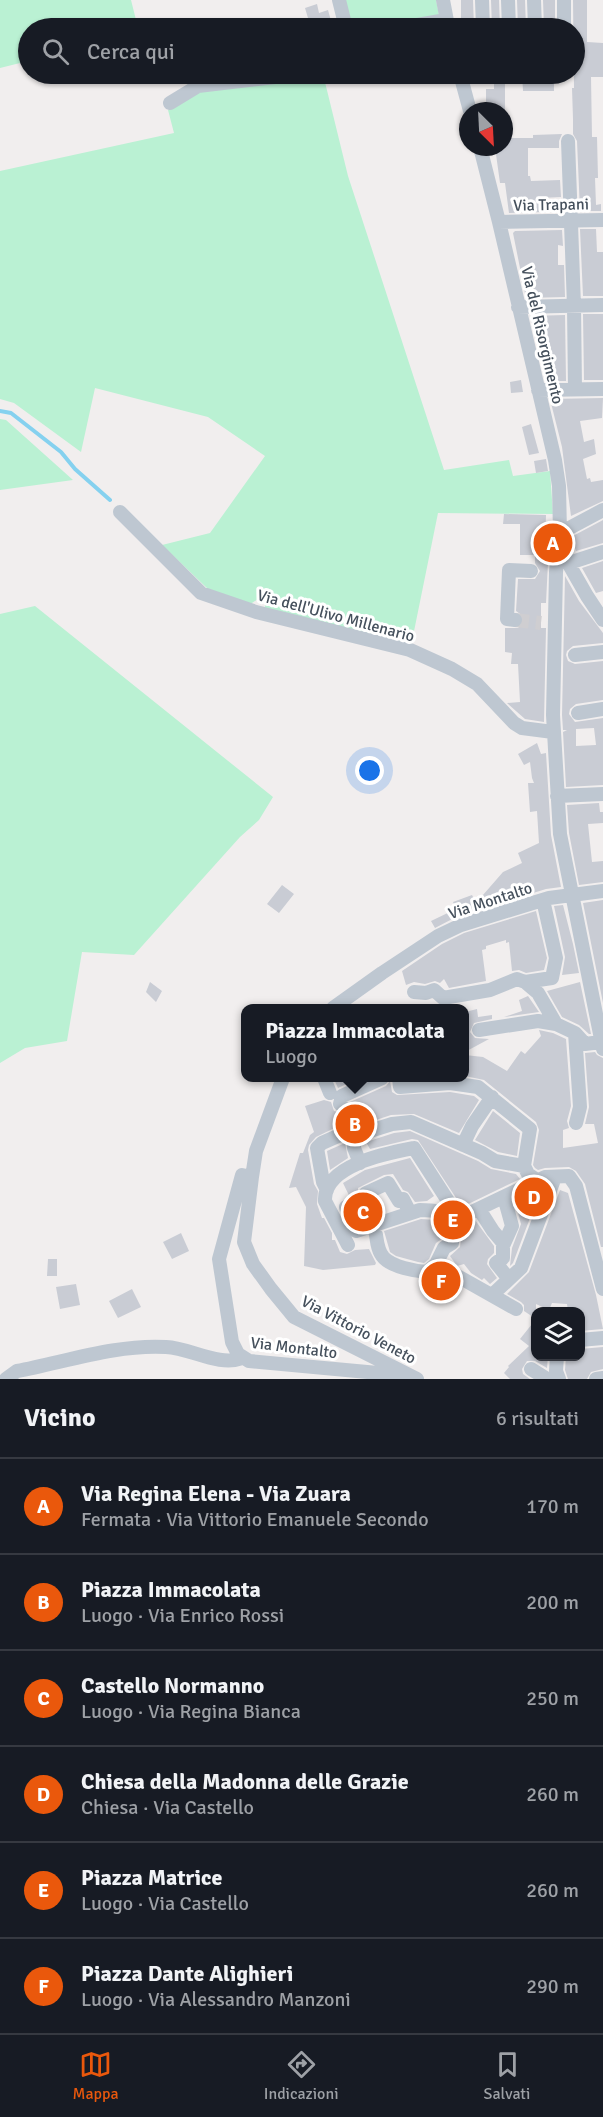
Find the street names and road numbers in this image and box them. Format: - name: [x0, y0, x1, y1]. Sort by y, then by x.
- street label: Via Trapani: [513, 194, 589, 216]
- street label: Via del Risorgimento: [516, 264, 568, 406]
- street label: Via dell'Ulivo Millenario: [255, 585, 417, 647]
- street label: Via Montalto: [446, 878, 535, 924]
- street label: Via Vittorio Veneto: [298, 1291, 419, 1369]
- street label: Via Montalto: [249, 1333, 338, 1363]

